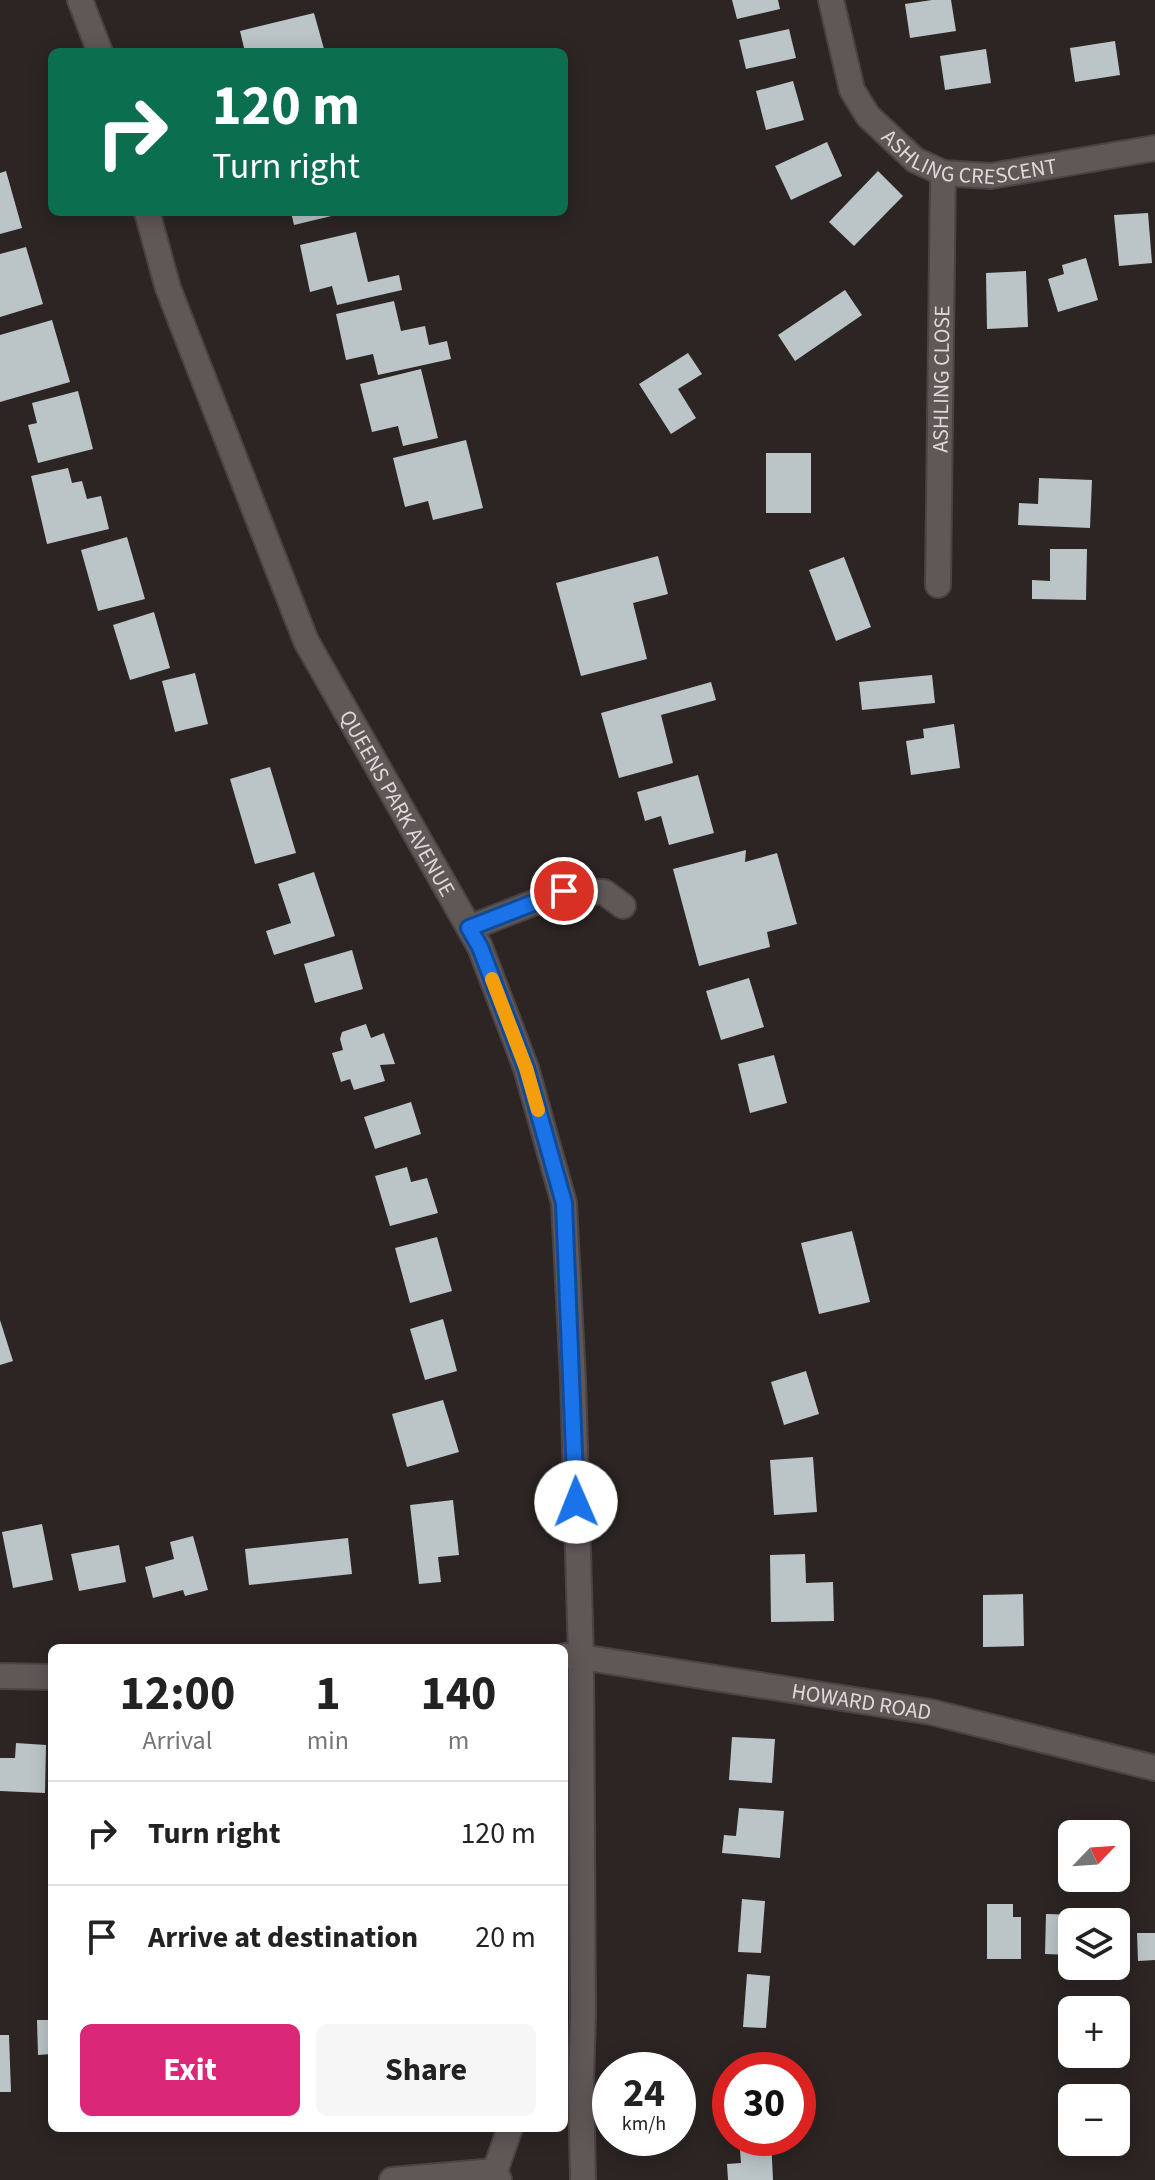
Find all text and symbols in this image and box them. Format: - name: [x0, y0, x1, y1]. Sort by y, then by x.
- text: 120 m: [212, 67, 360, 146]
- icon: right: [80, 80, 184, 184]
- street label: ASHLING CRESCENT: [874, 122, 1060, 193]
- text: Turn right: [212, 141, 360, 192]
- street label: ASHLING CLOSE: [925, 305, 958, 453]
- street label: QUEENS PARK AVENUE: [331, 704, 463, 903]
- pin: [530, 857, 598, 925]
- icon: arrive: [542, 869, 586, 913]
- position arrow: [534, 1460, 618, 1544]
- text: 12:00: [119, 1660, 235, 1728]
- text: 1: [315, 1660, 341, 1728]
- text: 140: [420, 1660, 496, 1728]
- street label: HOWARD ROAD: [789, 1675, 933, 1729]
- text: Arrival: [142, 1722, 212, 1759]
- text: min: [307, 1722, 349, 1759]
- text: m: [448, 1722, 469, 1759]
- icon: right: [80, 1811, 124, 1855]
- text: Turn right: [148, 1812, 280, 1855]
- text: 120 m: [460, 1812, 536, 1855]
- north arrow: [1058, 1820, 1130, 1892]
- map controls: [1058, 1820, 1130, 2156]
- button: layers: [1058, 1908, 1130, 1980]
- icon: arrive: [80, 1915, 124, 1959]
- text: Arrive at destination: [148, 1916, 418, 1959]
- text: 20 m: [475, 1916, 536, 1959]
- button: +: [1058, 1996, 1130, 2068]
- button: Exit: [80, 2024, 300, 2116]
- button: Share: [316, 2024, 536, 2116]
- speed limit sign: 30: [712, 2052, 816, 2156]
- text: 24: [623, 2065, 665, 2122]
- button: −: [1058, 2084, 1130, 2156]
- text: km/h: [622, 2110, 666, 2138]

